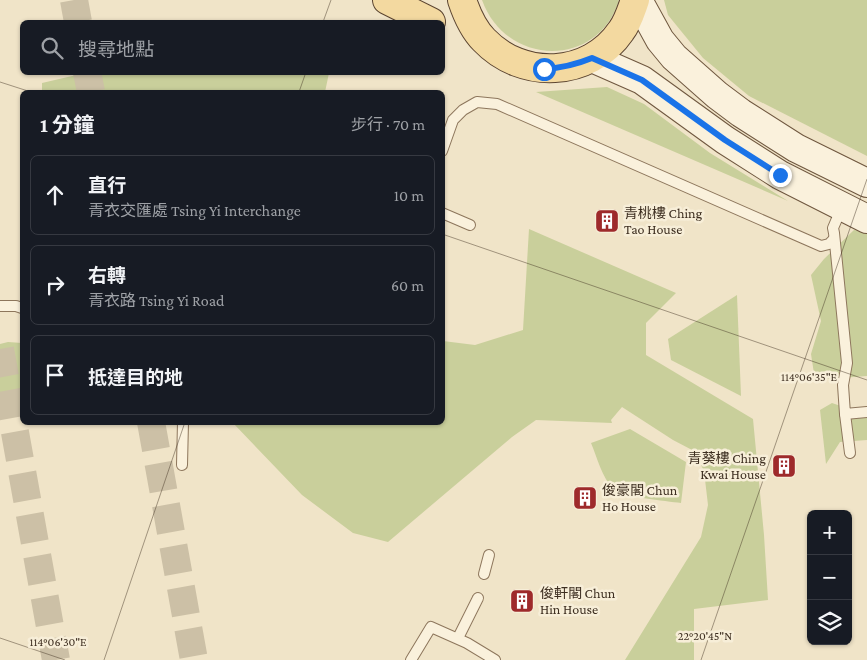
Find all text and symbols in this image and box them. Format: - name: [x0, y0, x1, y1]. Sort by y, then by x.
- search box: [20, 20, 445, 75]
- icon: search: [38, 34, 66, 62]
- text: 搜尋地點: [78, 39, 154, 60]
- route start: [533, 58, 556, 81]
- text: 1 分鐘: [40, 113, 94, 137]
- text: 步行 · 70 m: [351, 116, 425, 133]
- route end: [769, 164, 792, 187]
- text: 直行: [88, 175, 126, 196]
- icon: ahead: [41, 181, 69, 209]
- text: 10 m: [394, 187, 424, 204]
- text: 青衣交匯處 Tsing Yi Interchange: [88, 202, 301, 219]
- place label: 青桃樓 Ching Tao House: [624, 205, 703, 237]
- building icon: 青桃樓 Ching Tao House: [594, 208, 620, 234]
- text: 右轉: [88, 265, 126, 286]
- icon: right: [41, 271, 69, 299]
- text: 60 m: [391, 277, 424, 294]
- text: 青衣路 Tsing Yi Road: [88, 292, 224, 309]
- icon: arrive: [41, 361, 69, 389]
- text: 抵達目的地: [88, 367, 183, 388]
- text: 114°06'35"E: [781, 370, 838, 384]
- place label: 青葵樓 Ching Kwai House: [688, 450, 766, 482]
- building icon: 青葵樓 Ching Kwai House: [771, 453, 797, 479]
- place label: 俊豪閣 Chun Ho House: [602, 482, 678, 514]
- building icon: 俊豪閣 Chun Ho House: [572, 485, 598, 511]
- map controls: [807, 510, 852, 645]
- button: +: [807, 510, 852, 555]
- button: −: [807, 555, 852, 600]
- place label: 俊軒閣 Chun Hin House: [540, 585, 616, 617]
- building icon: 俊軒閣 Chun Hin House: [509, 588, 535, 614]
- button: layers: [807, 600, 852, 645]
- text: 22°20'45"N: [678, 629, 732, 643]
- text: 114°06'30"E: [29, 635, 87, 649]

